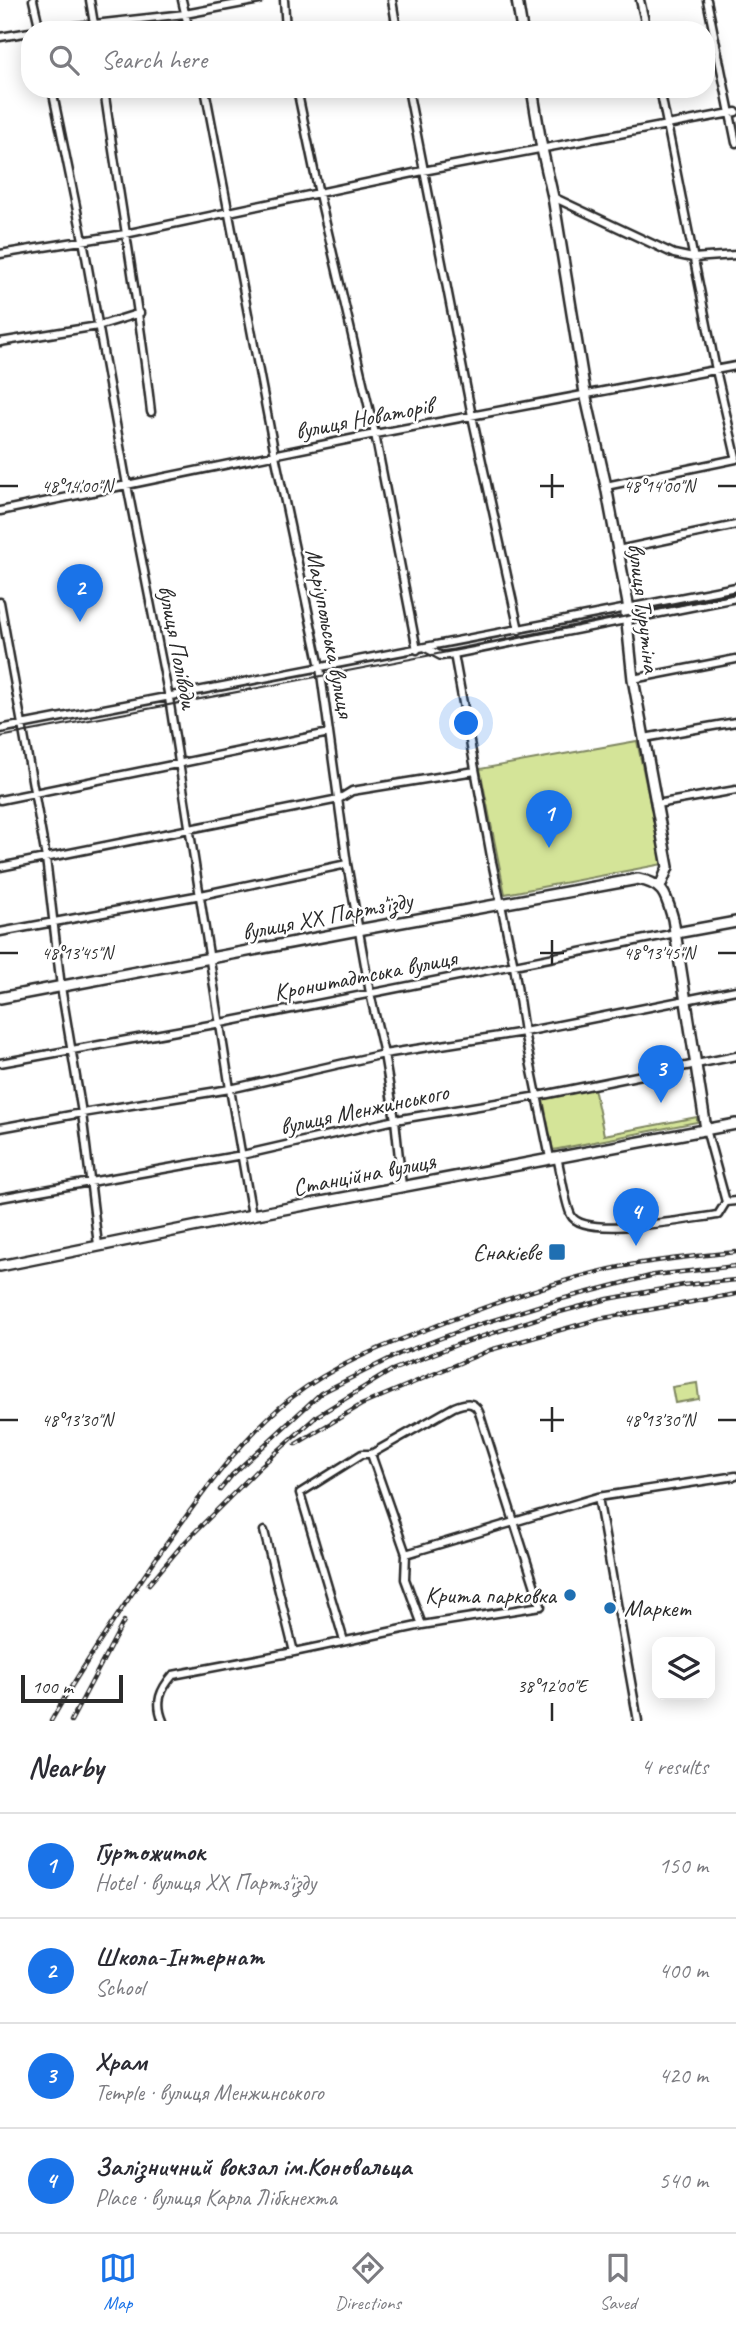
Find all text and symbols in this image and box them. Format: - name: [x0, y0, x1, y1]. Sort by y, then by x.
- search box: [21, 21, 715, 98]
- icon: search: [45, 41, 83, 79]
- text: Search here: [101, 43, 207, 76]
- street label: вулиця Новаторів: [293, 389, 441, 446]
- text: 48°14'00"N: [42, 475, 116, 497]
- text: 48°14'00"N: [624, 475, 698, 497]
- street label: вулиця Турутіна: [621, 541, 667, 676]
- street label: Маріупольська вулиця: [299, 546, 361, 722]
- pin: 2: [57, 564, 103, 622]
- street label: вулиця Поліводи: [151, 583, 205, 713]
- your location: [449, 706, 483, 740]
- pin: 1: [526, 790, 572, 848]
- street label: вулиця XX Партз'їзду: [239, 884, 417, 948]
- text: 48°13'45"N: [42, 942, 116, 964]
- street label: Кронштадтська вулиця: [271, 942, 461, 1007]
- text: 48°13'45"N: [624, 942, 698, 964]
- pin: 3: [638, 1045, 684, 1103]
- street label: вулиця Менжинського: [277, 1076, 452, 1141]
- street label: Станційна вулиця: [290, 1145, 439, 1203]
- pin: 4: [613, 1188, 659, 1246]
- place label: Єнакієве: [473, 1237, 543, 1267]
- marker: Єнакієве: [547, 1242, 567, 1262]
- text: 48°13'30"N: [42, 1409, 116, 1431]
- text: 48°13'30"N: [624, 1409, 698, 1431]
- place label: Крита парковка: [425, 1580, 557, 1610]
- marker: Крита парковка: [562, 1587, 578, 1603]
- place label: Маркет: [624, 1593, 691, 1623]
- marker: Маркет: [602, 1600, 618, 1616]
- map controls: [652, 1637, 715, 1700]
- button: layers: [652, 1637, 715, 1700]
- scale bar: [21, 1672, 122, 1704]
- text: 100 m: [32, 1675, 73, 1699]
- text: 38°12'00"E: [517, 1675, 589, 1697]
- text: Nearby: [28, 1748, 104, 1786]
- text: 4 results: [641, 1752, 708, 1781]
- text: Гуртожиток: [95, 1835, 205, 1868]
- text: 1: [46, 1851, 56, 1880]
- text: 150 m: [659, 1851, 708, 1880]
- text: Hotel · вулиця XX Партз'їзду: [95, 1868, 316, 1897]
- text: Школа-Інтернат: [95, 1940, 264, 1973]
- text: 2: [46, 1956, 56, 1985]
- text: 400 m: [659, 1956, 708, 1985]
- text: School: [95, 1973, 144, 2002]
- text: Храм: [95, 2045, 147, 2078]
- text: 3: [46, 2061, 56, 2090]
- text: 420 m: [659, 2061, 708, 2090]
- text: Temple · вулиця Менжинського: [95, 2078, 324, 2107]
- text: Залізничний вокзал ім.Коновальца: [95, 2150, 411, 2183]
- text: 4: [46, 2166, 56, 2195]
- text: 540 m: [659, 2166, 708, 2195]
- text: Place · вулиця Карла Лібкнехта: [95, 2183, 337, 2212]
- tab: Map: [99, 2249, 137, 2315]
- tab: Directions: [335, 2249, 401, 2315]
- tab: Saved: [599, 2249, 637, 2315]

